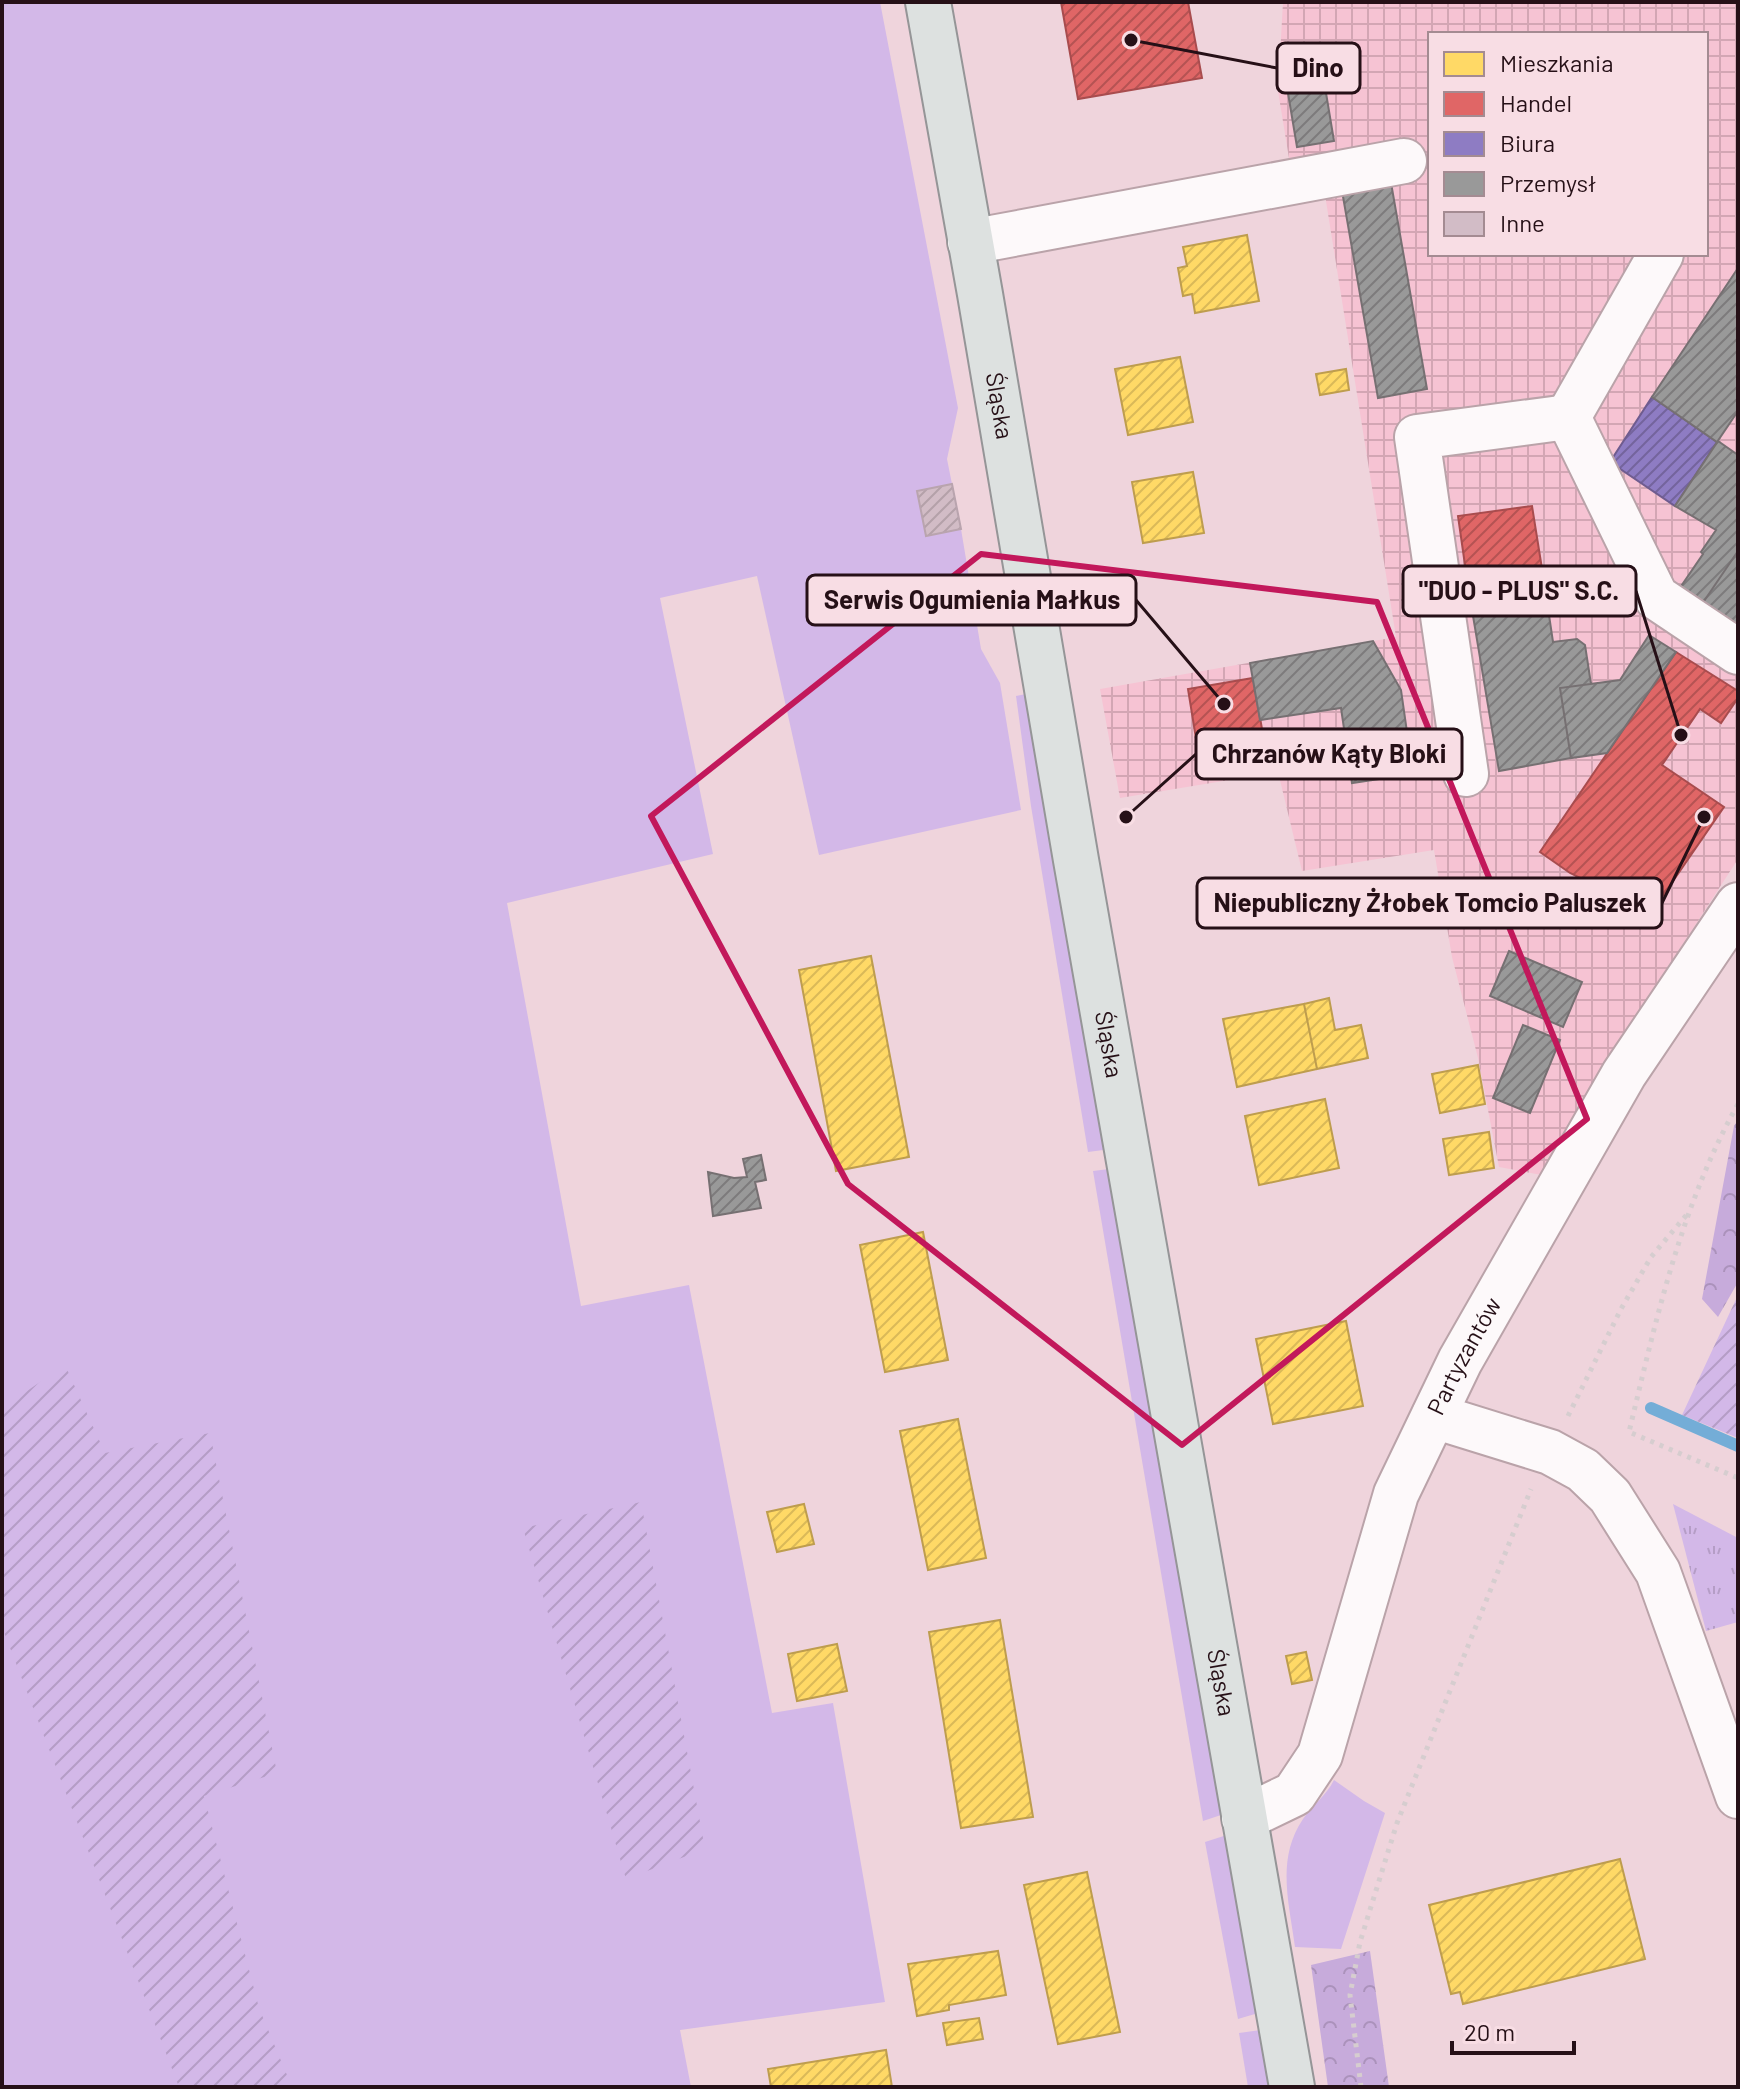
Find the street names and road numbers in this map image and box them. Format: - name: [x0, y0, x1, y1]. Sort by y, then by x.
- street label: Śląska: [981, 370, 1020, 441]
- street label: Śląska: [1090, 1009, 1130, 1080]
- street label: Partyzantów: [1420, 1292, 1506, 1419]
- street label: Śląska: [1202, 1647, 1242, 1718]

